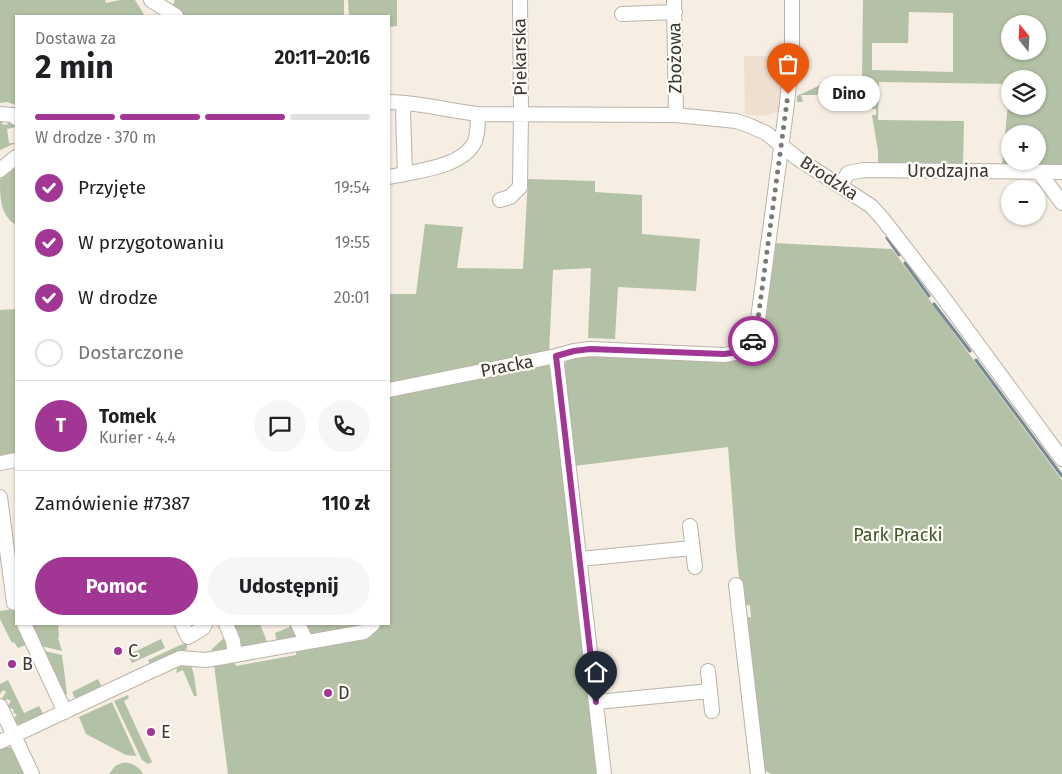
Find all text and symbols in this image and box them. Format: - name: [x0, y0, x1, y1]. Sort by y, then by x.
- north arrow: [1001, 15, 1046, 60]
- map controls: [1001, 15, 1046, 225]
- street label: Piekarska: [508, 18, 532, 96]
- street label: Zbożowa: [663, 22, 687, 94]
- text: Dostawa za: [35, 29, 116, 48]
- pin: [767, 43, 809, 94]
- text: 20:11–20:16: [275, 46, 370, 69]
- text: 2 min: [35, 48, 114, 86]
- icon: bag: [774, 50, 802, 78]
- button: layers: [1001, 70, 1046, 115]
- callout: Dino: [818, 76, 880, 112]
- text: Dino: [832, 84, 866, 103]
- button: +: [1001, 125, 1046, 170]
- text: W drodze · 370 m: [35, 128, 156, 147]
- street label: Brodzka: [796, 151, 862, 205]
- street label: Urodzajna: [907, 160, 989, 182]
- icon: check: [35, 174, 63, 202]
- text: Przyjęte: [78, 176, 146, 199]
- text: 19:54: [334, 178, 370, 197]
- button: −: [1001, 180, 1046, 225]
- icon: check: [35, 229, 63, 257]
- text: W przygotowaniu: [78, 231, 224, 254]
- text: 19:55: [335, 233, 370, 252]
- icon: check: [35, 284, 63, 312]
- text: W drodze: [78, 286, 158, 309]
- text: 20:01: [334, 288, 370, 307]
- courier: [728, 316, 778, 366]
- icon: car: [739, 327, 767, 355]
- text: Dostarczone: [78, 341, 184, 364]
- street label: Pracka: [479, 350, 535, 382]
- button: chat: [254, 400, 306, 452]
- button: phone: [318, 400, 370, 452]
- text: Tomek: [99, 405, 156, 428]
- text: T: [56, 414, 66, 437]
- text: Kurier · 4.4: [99, 428, 176, 447]
- text: Zamówienie #7387: [35, 492, 190, 515]
- text: 110 zł: [322, 492, 370, 515]
- park label: Park Pracki: [853, 524, 943, 546]
- button: Pomoc: [35, 557, 198, 615]
- button: Udostępnij: [208, 557, 370, 615]
- place label: C: [128, 640, 138, 662]
- marker: C: [112, 645, 124, 657]
- pin: [575, 651, 617, 702]
- place label: B: [22, 653, 33, 675]
- marker: B: [6, 658, 18, 670]
- icon: home: [582, 658, 610, 686]
- place label: D: [338, 682, 350, 704]
- marker: D: [322, 687, 334, 699]
- place label: E: [161, 721, 171, 743]
- marker: E: [145, 726, 157, 738]

